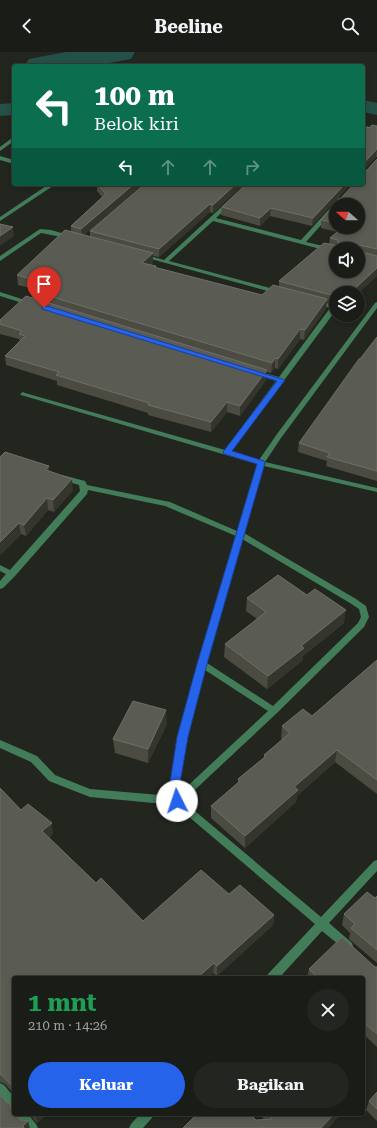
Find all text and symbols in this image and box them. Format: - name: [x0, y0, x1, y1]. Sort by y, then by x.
- icon: back: [16, 15, 38, 37]
- icon: search: [339, 15, 361, 37]
- text: Beeline: [154, 16, 223, 37]
- text: 100 m: [94, 79, 175, 112]
- icon: left: [28, 80, 80, 132]
- text: Belok kiri: [94, 113, 179, 134]
- icon: left: [115, 156, 137, 178]
- icon: ahead: [157, 156, 179, 178]
- icon: ahead: [199, 156, 221, 178]
- icon: right: [241, 156, 263, 178]
- north arrow: [329, 198, 365, 234]
- map controls: [329, 198, 365, 322]
- button: sound: [329, 242, 365, 278]
- pin: [27, 267, 61, 308]
- icon: arrive: [33, 273, 55, 295]
- button: layers: [329, 286, 365, 322]
- position arrow: [156, 780, 198, 822]
- text: 1 mnt: [28, 989, 97, 1017]
- button: close: [307, 989, 349, 1031]
- text: 210 m · 14:26: [28, 1018, 107, 1033]
- button: Keluar: [28, 1062, 185, 1108]
- button: Bagikan: [193, 1062, 349, 1108]

